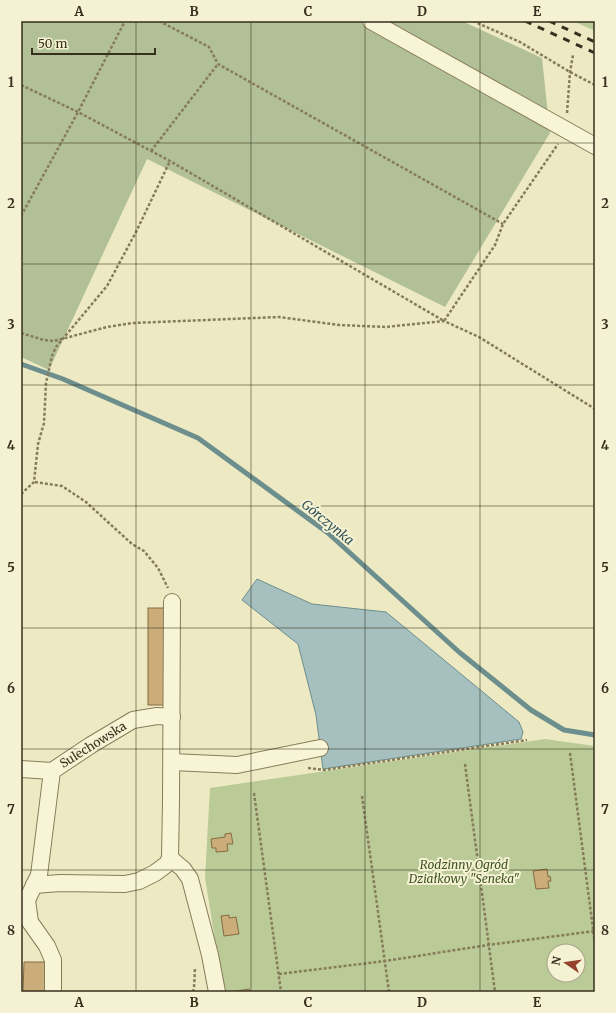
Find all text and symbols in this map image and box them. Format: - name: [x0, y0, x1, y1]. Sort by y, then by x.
- text: A: [73, 3, 84, 20]
- text: B: [189, 3, 199, 20]
- text: C: [304, 3, 313, 20]
- text: D: [417, 3, 427, 20]
- text: E: [533, 3, 542, 20]
- scale bar: [32, 30, 155, 56]
- text: 50 m: [38, 36, 67, 51]
- text: 1: [8, 74, 14, 91]
- text: 1: [602, 74, 608, 91]
- text: 2: [7, 195, 15, 212]
- text: 2: [601, 195, 609, 212]
- text: 3: [7, 316, 15, 333]
- text: 3: [601, 316, 609, 333]
- text: 4: [7, 437, 16, 454]
- text: 4: [601, 437, 610, 454]
- water label: Górczynka: [298, 496, 357, 549]
- text: 5: [7, 559, 15, 576]
- text: 5: [601, 559, 609, 576]
- text: 6: [7, 680, 15, 697]
- text: 6: [601, 680, 609, 697]
- street label: Sulechowska: [57, 718, 129, 771]
- text: 7: [7, 801, 15, 818]
- text: 7: [601, 801, 609, 818]
- park label: Rodzinny Ogród Działkowy "Seneka": [408, 857, 519, 886]
- text: 8: [7, 922, 15, 939]
- text: 8: [601, 922, 609, 939]
- north arrow: [546, 943, 586, 983]
- text: N: [548, 955, 564, 967]
- text: A: [73, 994, 84, 1011]
- text: B: [189, 994, 199, 1011]
- text: C: [304, 994, 313, 1011]
- text: D: [417, 994, 427, 1011]
- text: E: [533, 994, 542, 1011]

